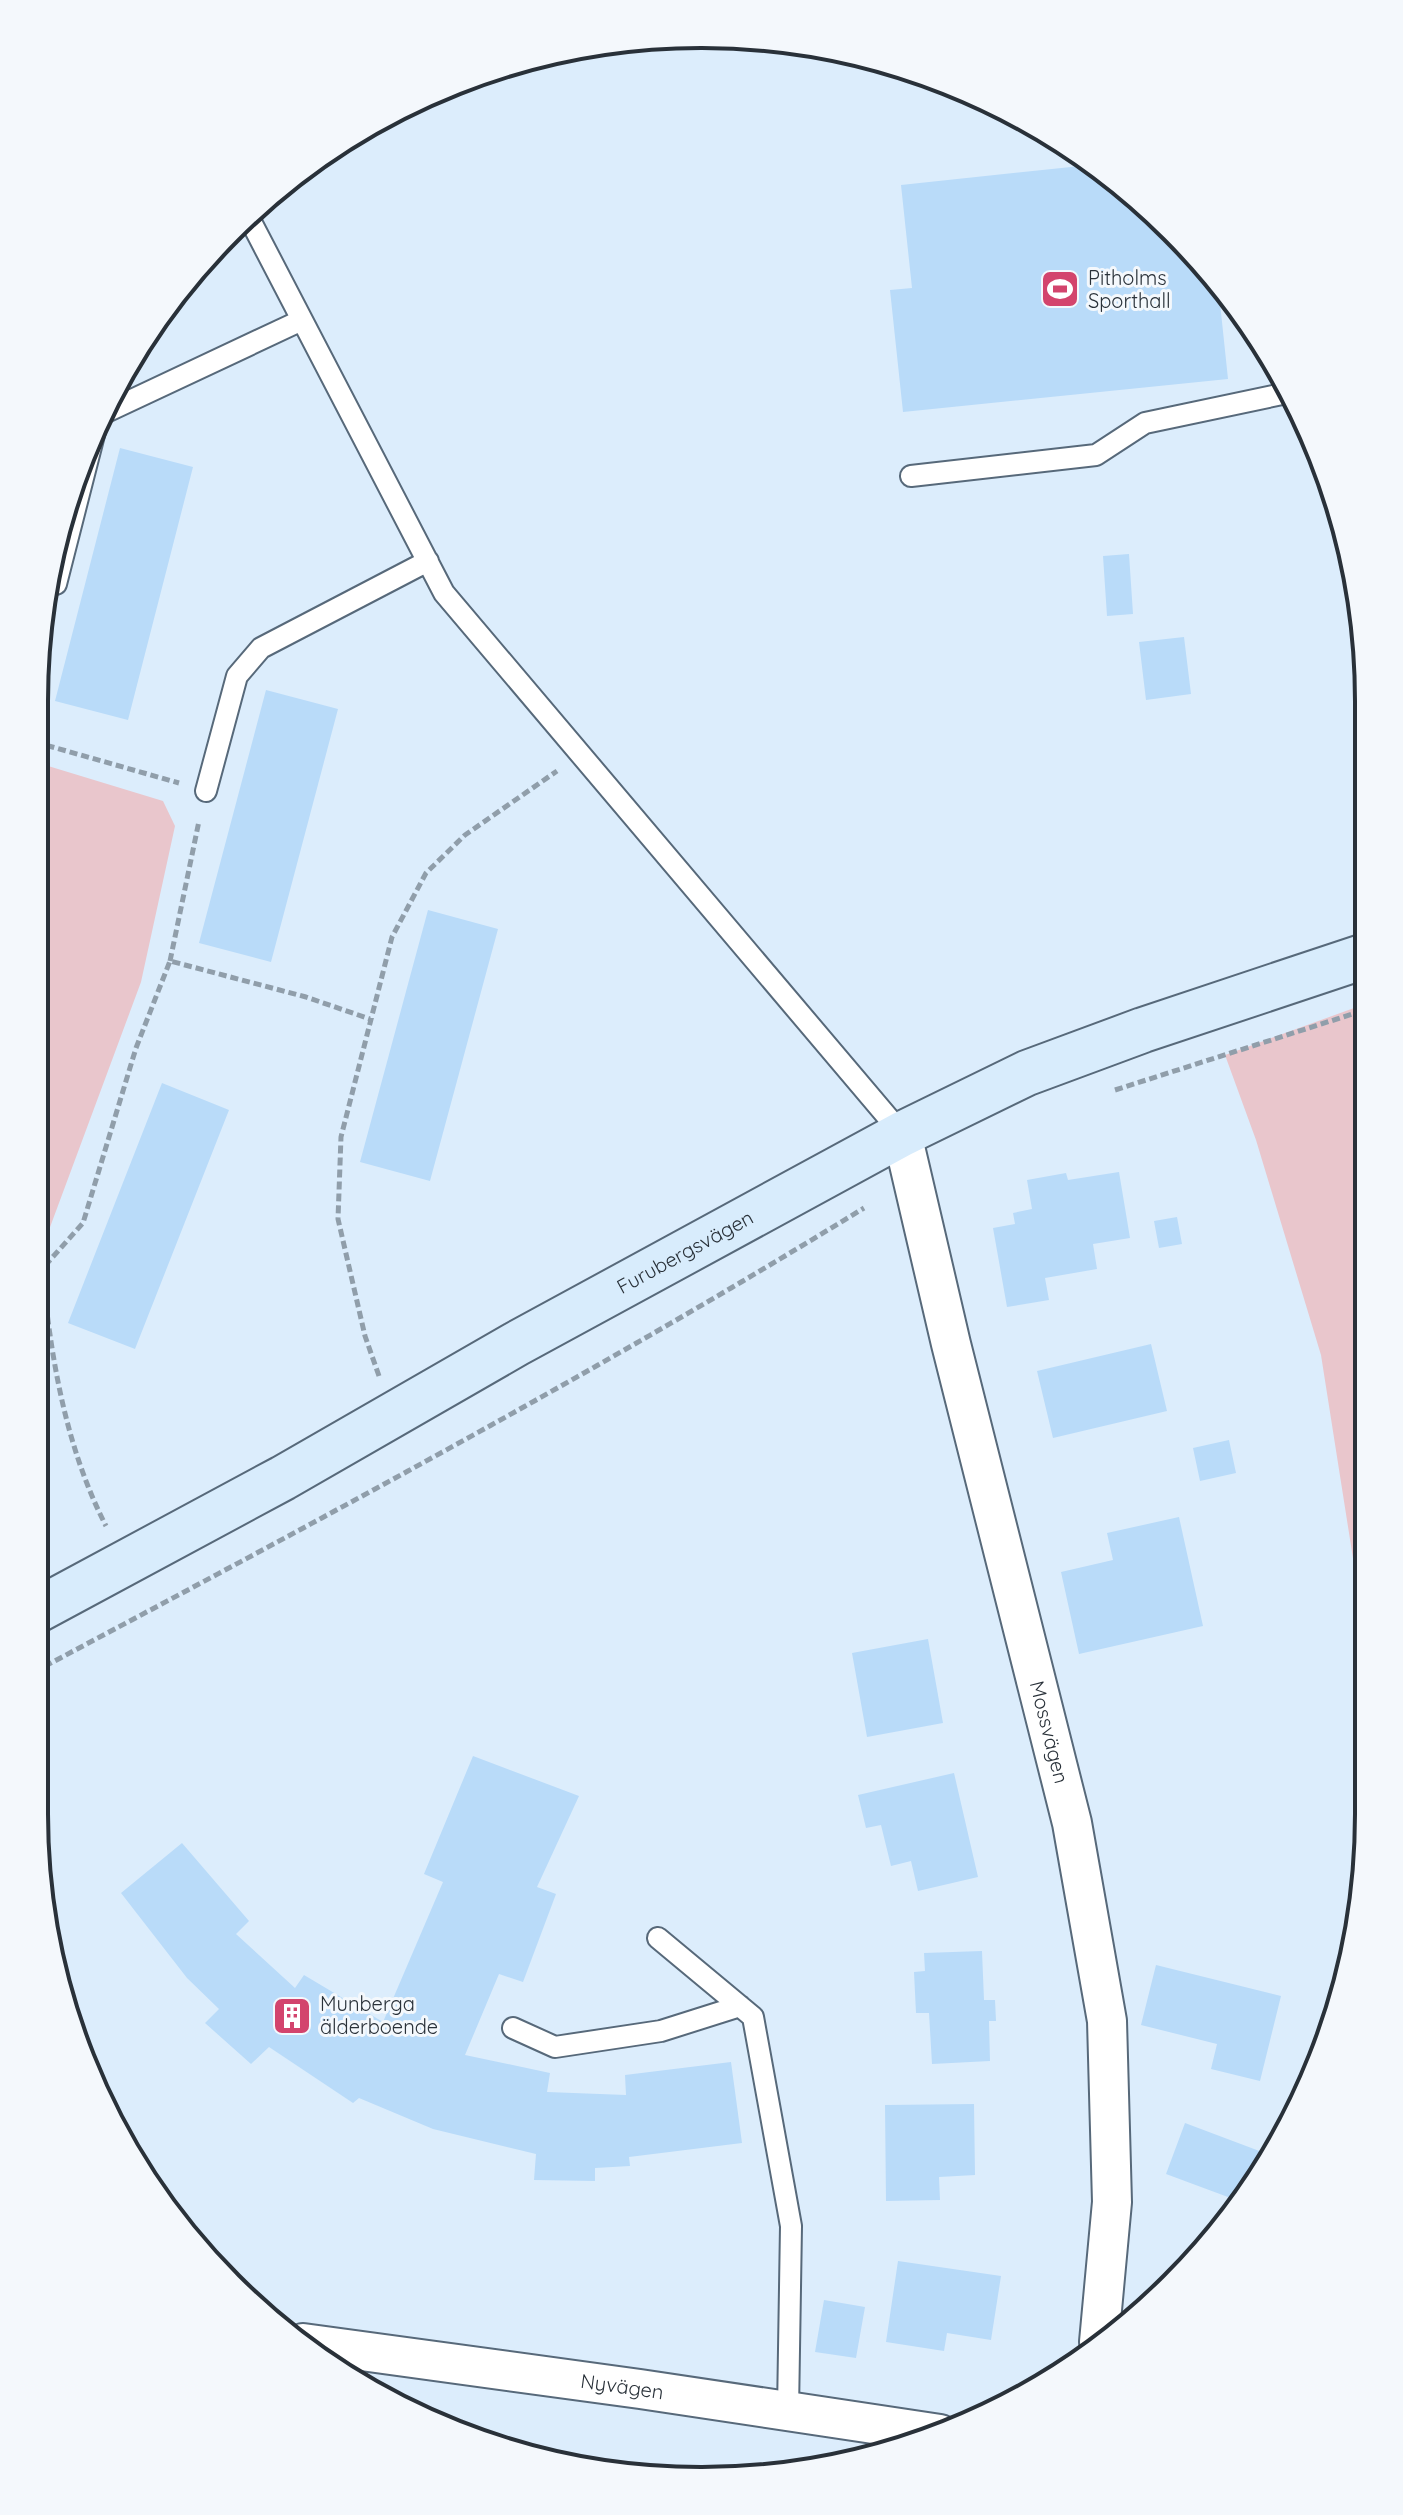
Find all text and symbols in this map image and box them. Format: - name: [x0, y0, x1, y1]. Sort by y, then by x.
- place label: Pitholms Sporthall: [1088, 265, 1171, 313]
- sports icon: Pitholms Sporthall: [1039, 268, 1081, 310]
- street label: Furubergsvägen: [612, 1204, 757, 1299]
- street label: Mossvägen: [1025, 1678, 1075, 1786]
- place label: Munberga älderboende: [320, 1991, 438, 2039]
- building icon: Munberga älderboende: [271, 1995, 313, 2037]
- street label: Nyvägen: [579, 2368, 665, 2404]

